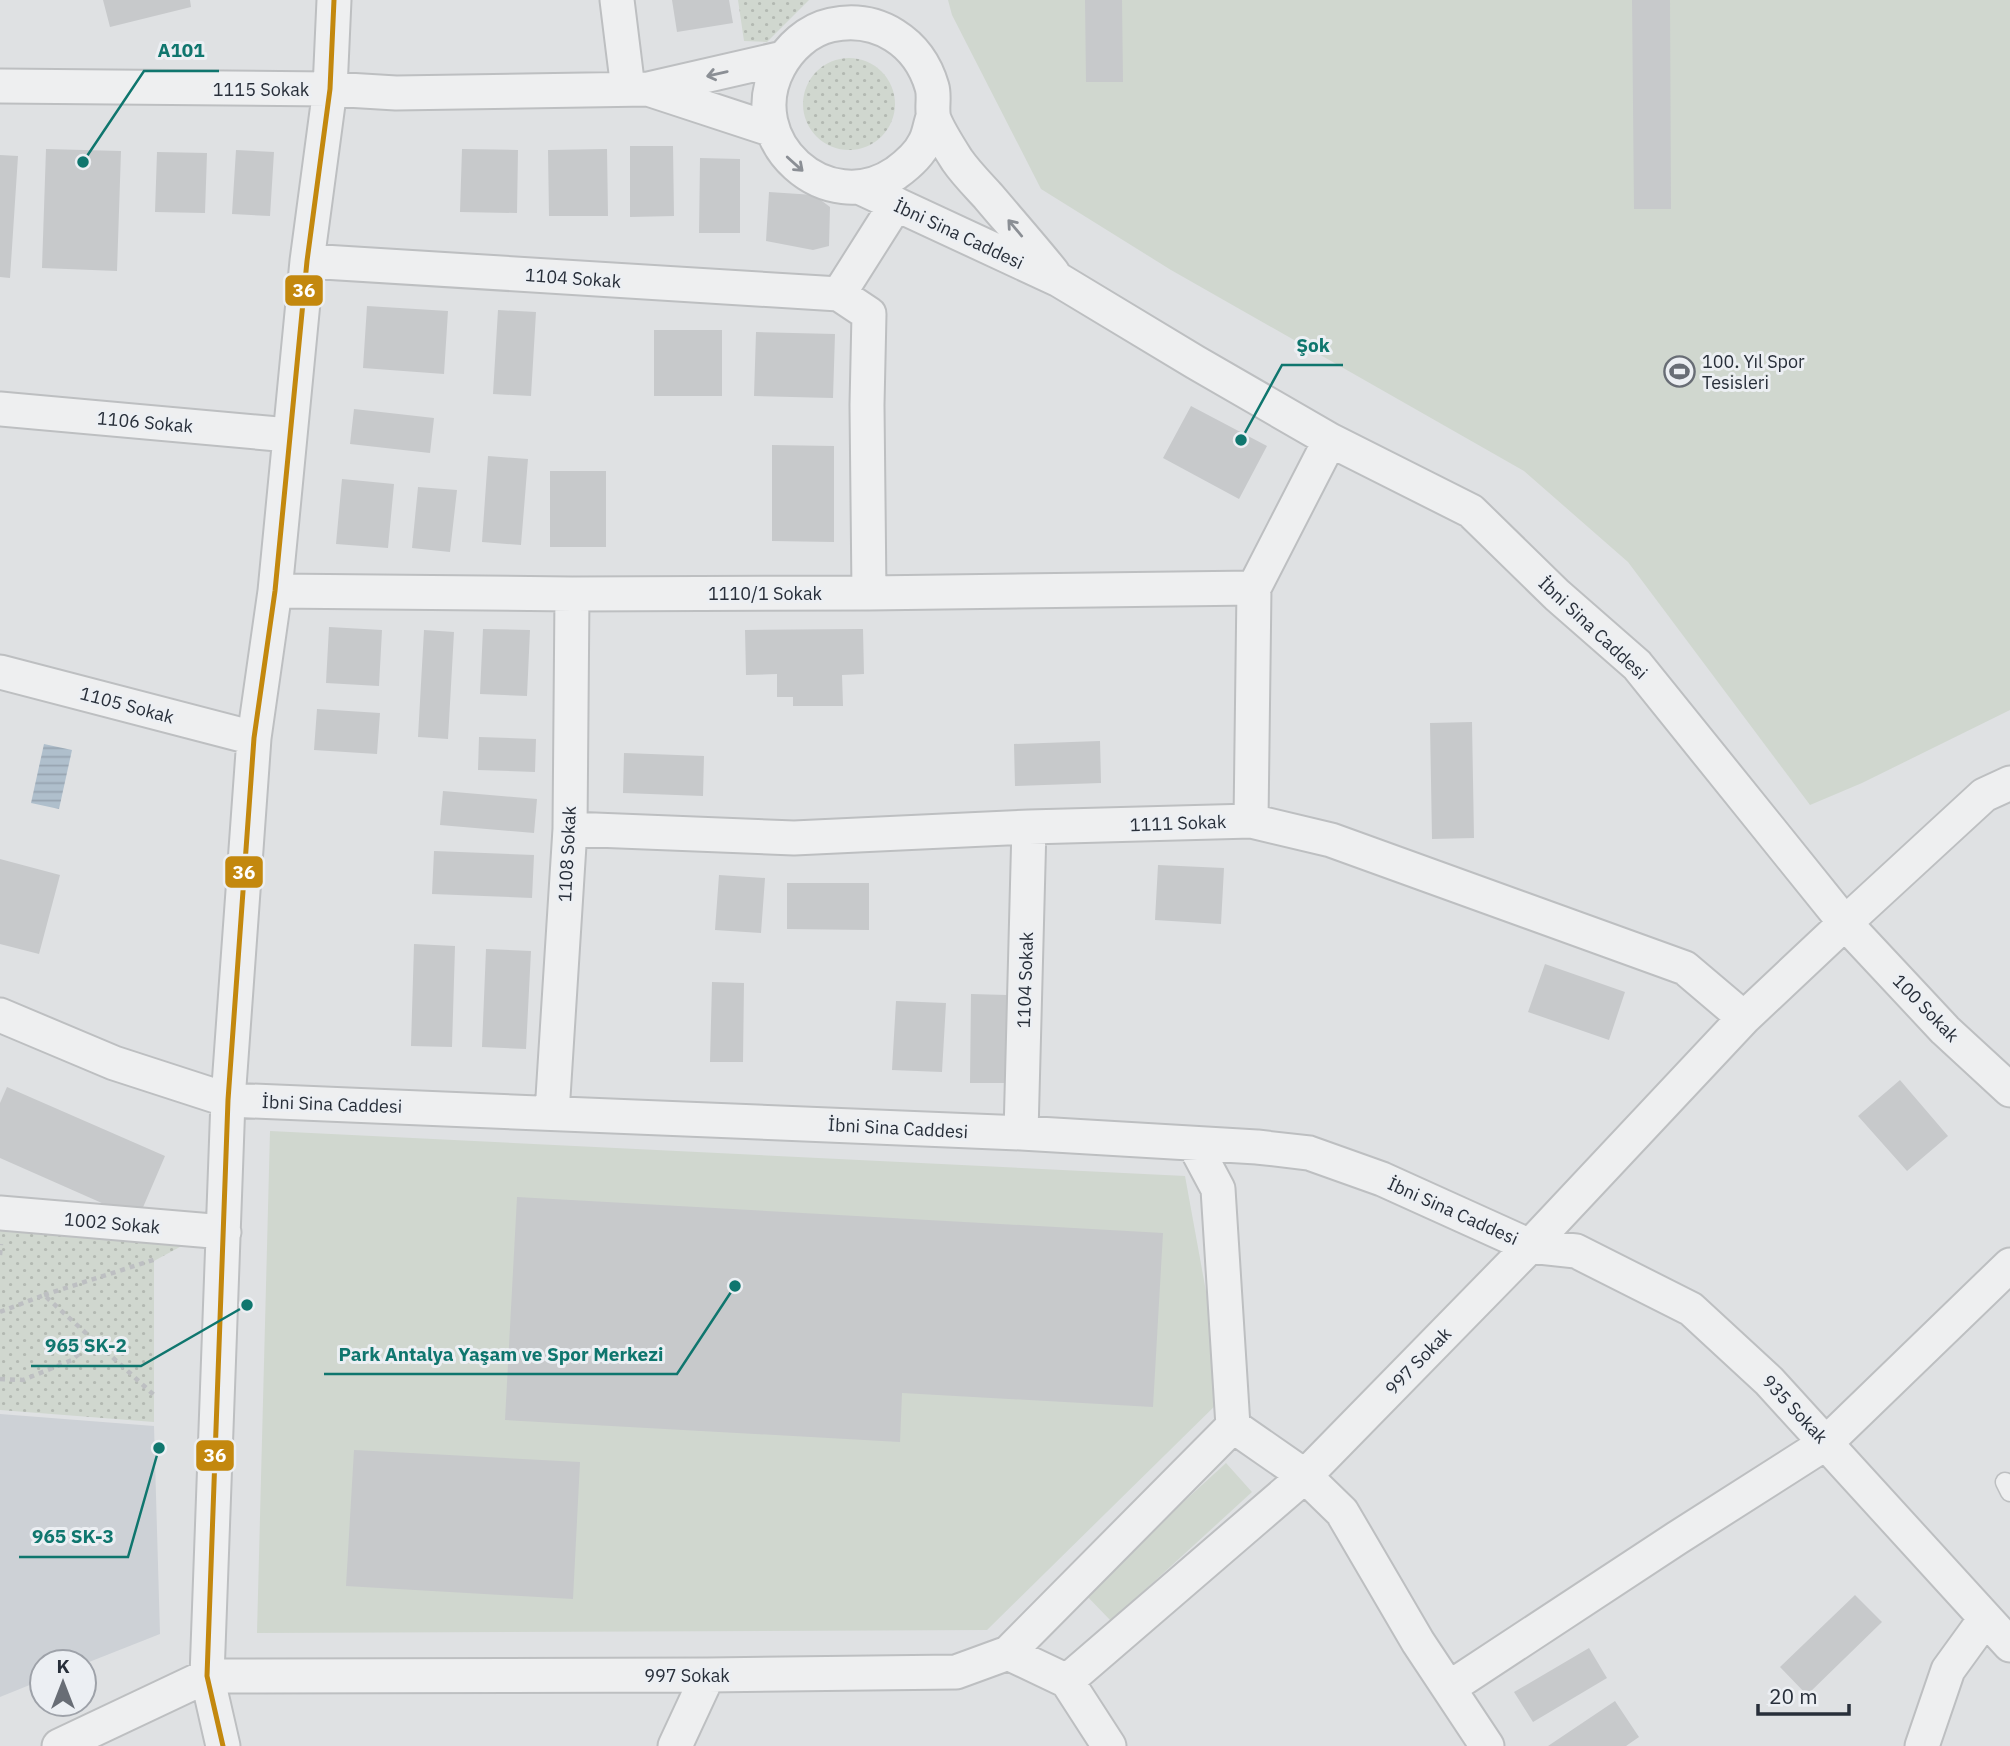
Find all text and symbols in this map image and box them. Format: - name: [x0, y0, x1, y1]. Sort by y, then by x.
- callout: A101: [144, 31, 219, 71]
- text: A101: [157, 38, 205, 62]
- one-way arrow: [706, 67, 729, 81]
- street label: 1115 Sokak: [213, 78, 310, 101]
- one-way arrow: [786, 155, 803, 172]
- street label: İbni Sina Caddesi: [890, 194, 1028, 274]
- one-way arrow: [1007, 219, 1023, 237]
- street label: 1104 Sokak: [524, 263, 622, 293]
- line badge: 36: [284, 274, 324, 307]
- text: 36: [293, 278, 315, 302]
- callout: Şok: [1282, 325, 1343, 365]
- text: Şok: [1296, 333, 1330, 357]
- place label: 100. Yıl Spor Tesisleri: [1702, 350, 1805, 394]
- sports icon: 100. Yıl Spor Tesisleri: [1662, 354, 1696, 388]
- street label: 1106 Sokak: [96, 406, 195, 438]
- street label: İbni Sina Caddesi: [1534, 572, 1652, 684]
- street label: 1110/1 Sokak: [708, 582, 823, 605]
- street label: 1105 Sokak: [77, 681, 177, 729]
- street label: 1108 Sokak: [553, 805, 581, 903]
- street label: 1111 Sokak: [1129, 810, 1227, 836]
- line badge: 36: [224, 855, 264, 889]
- text: 36: [233, 860, 255, 884]
- street label: 1104 Sokak: [1012, 931, 1038, 1029]
- street label: 100 Sokak: [1888, 969, 1964, 1047]
- street label: İbni Sina Caddesi: [261, 1090, 403, 1118]
- street label: İbni Sina Caddesi: [827, 1113, 969, 1143]
- street label: İbni Sina Caddesi: [1384, 1172, 1522, 1250]
- street label: 1002 Sokak: [63, 1207, 162, 1239]
- street label: 997 Sokak: [1380, 1322, 1456, 1400]
- callout: 965 SK-2: [31, 1326, 141, 1366]
- text: 965 SK-2: [45, 1333, 127, 1357]
- callout: Park Antalya Yaşam ve Spor Merkezi: [324, 1334, 677, 1374]
- text: Park Antalya Yaşam ve Spor Merkezi: [339, 1342, 663, 1366]
- street label: 935 Sokak: [1757, 1370, 1833, 1449]
- line badge: 36: [195, 1439, 235, 1472]
- text: 36: [204, 1443, 226, 1467]
- callout: 965 SK-3: [19, 1517, 128, 1557]
- text: 965 SK-3: [32, 1524, 114, 1548]
- north arrow: [28, 1648, 98, 1718]
- text: K: [56, 1654, 70, 1678]
- street label: 997 Sokak: [644, 1664, 730, 1687]
- scale bar: [1758, 1672, 1849, 1716]
- text: 20 m: [1769, 1682, 1818, 1710]

